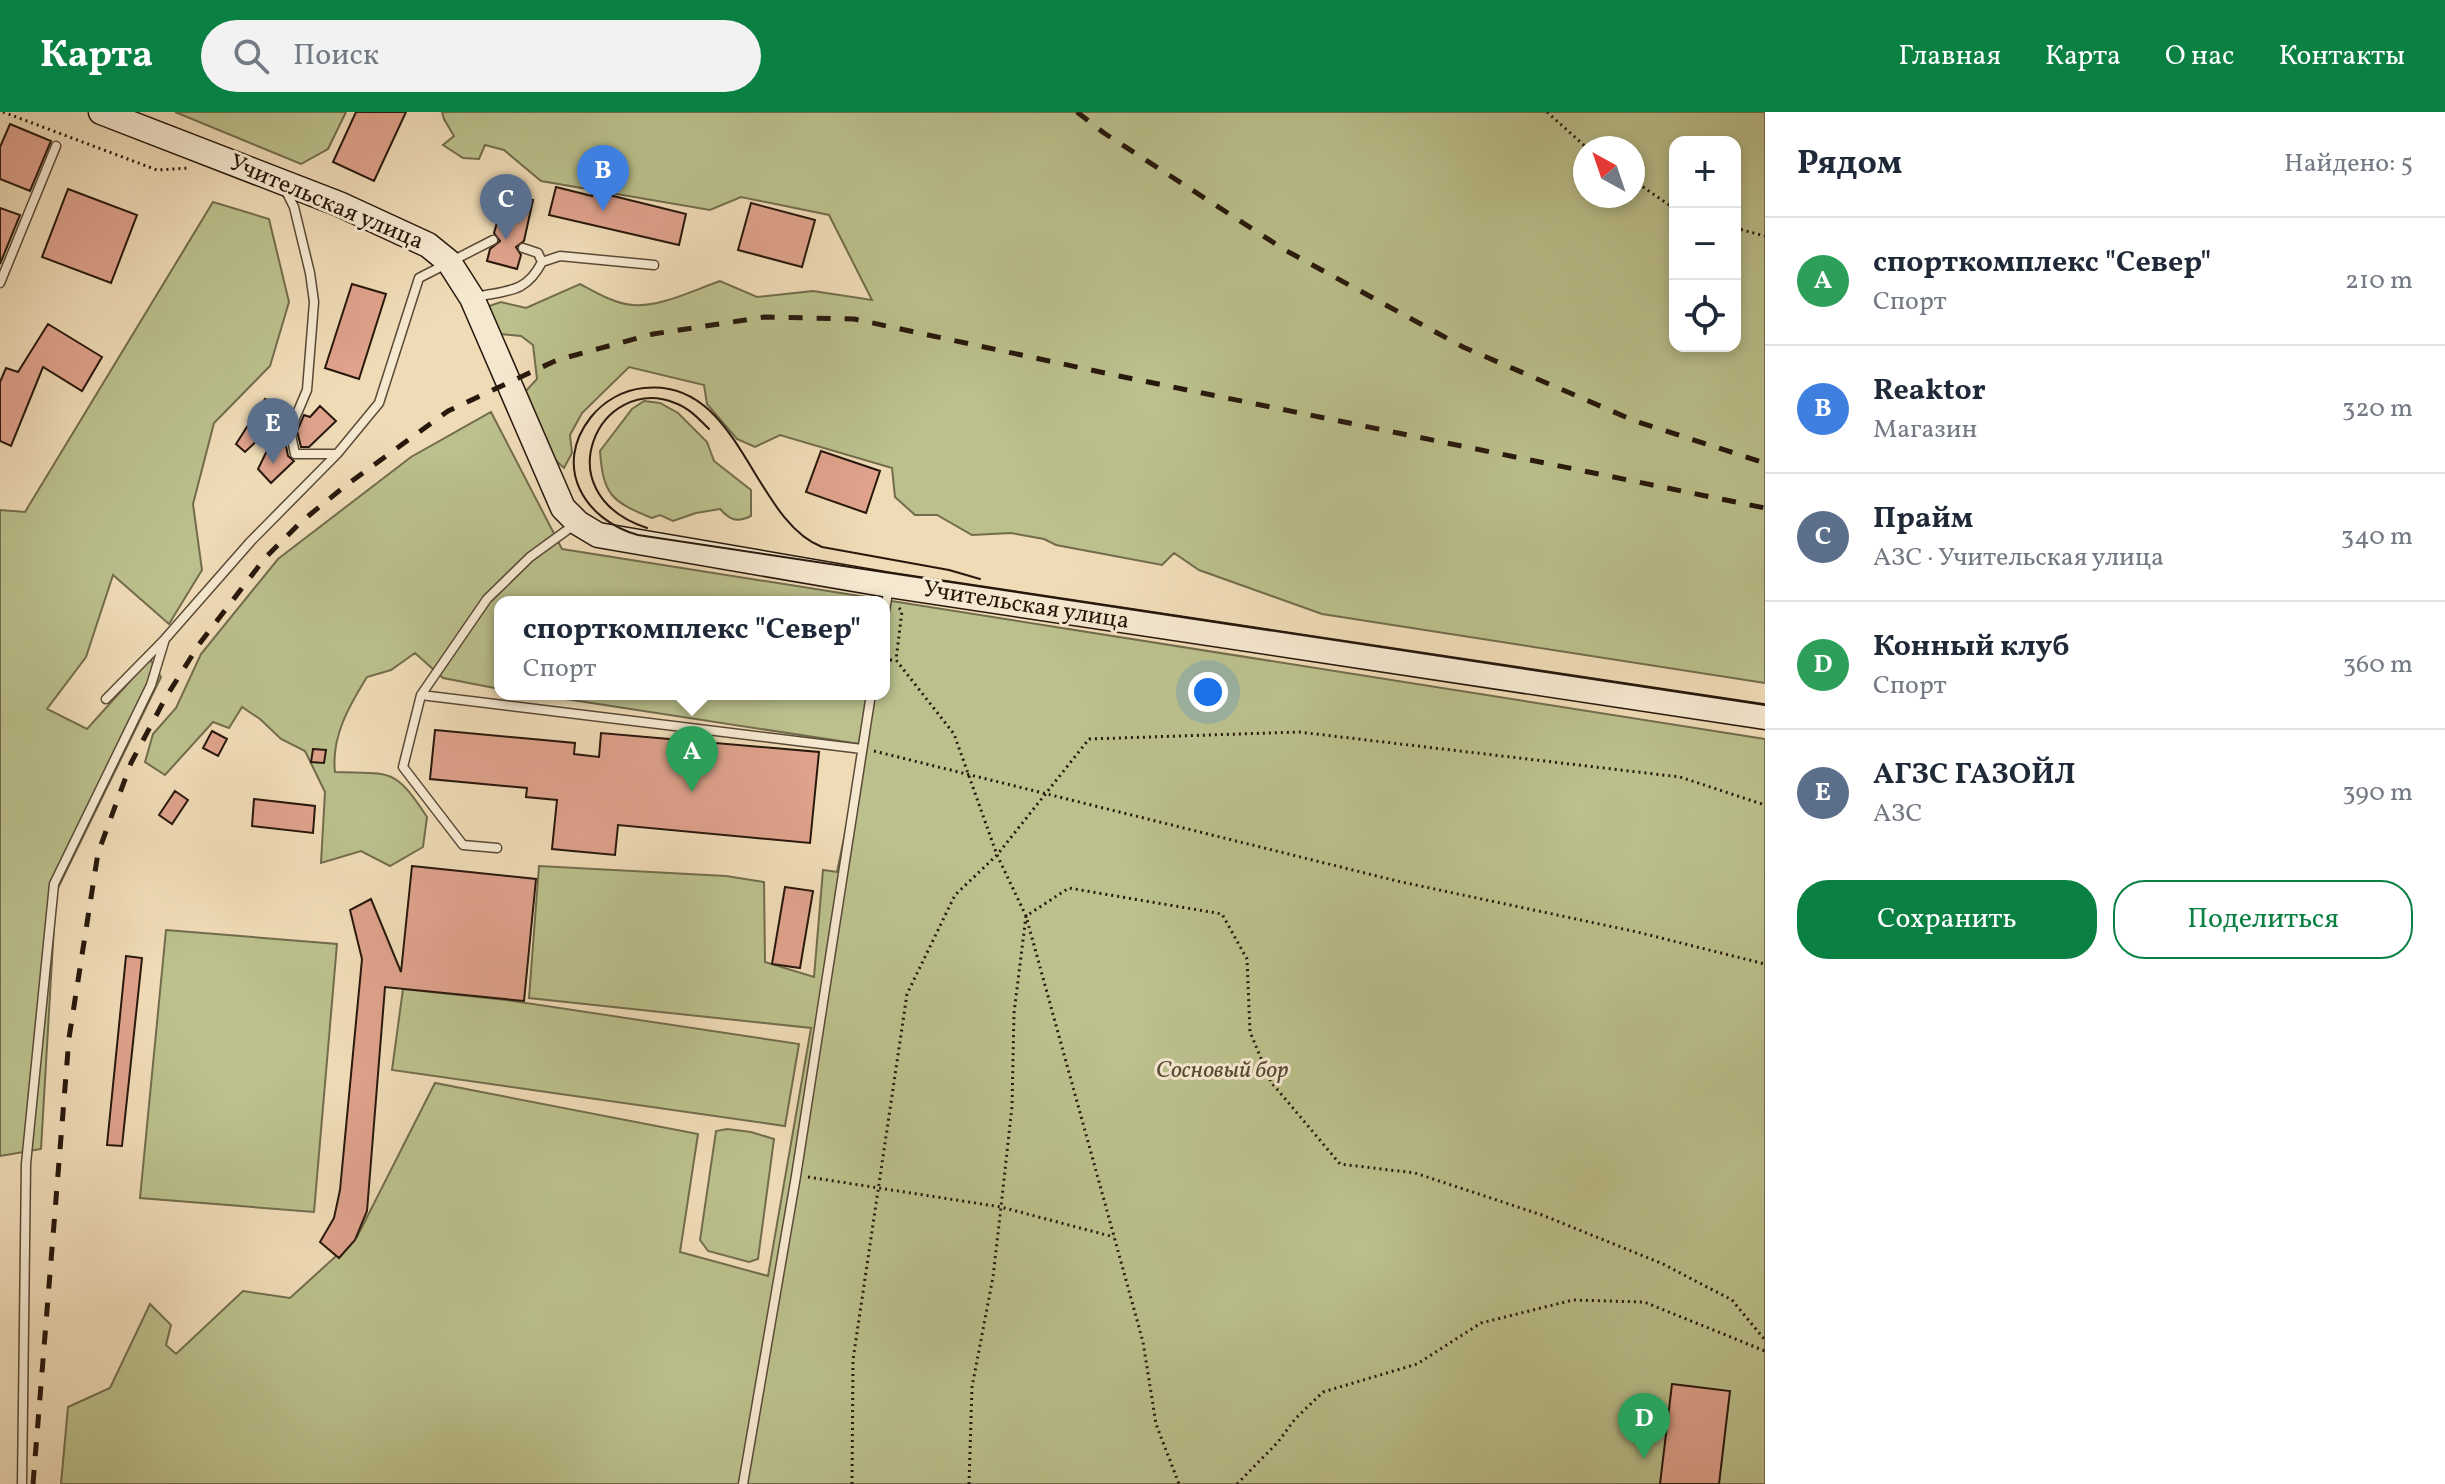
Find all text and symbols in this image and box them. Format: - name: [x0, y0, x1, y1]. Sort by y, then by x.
- search box: [201, 20, 761, 92]
- text: Карта: [40, 30, 153, 83]
- icon: search: [229, 34, 273, 78]
- text: Поиск: [293, 35, 379, 77]
- text: Главная: [1899, 37, 2001, 76]
- text: Карта: [2045, 37, 2121, 76]
- text: О нас: [2165, 37, 2235, 76]
- text: Контакты: [2279, 37, 2405, 76]
- north arrow: [1573, 136, 1645, 208]
- map controls: [1669, 136, 1741, 352]
- button: +: [1669, 136, 1741, 208]
- text: Рядом: [1797, 141, 1902, 188]
- pin: B: [577, 145, 629, 211]
- text: Найдено: 5: [2284, 146, 2413, 182]
- street label: Учительская улица: [223, 147, 429, 259]
- pin: C: [480, 174, 532, 240]
- button: −: [1669, 208, 1741, 280]
- text: спорткомплекс "Север": [1873, 242, 2211, 284]
- text: A: [1814, 263, 1832, 299]
- text: 210 m: [2345, 263, 2413, 299]
- button: locate: [1669, 280, 1741, 352]
- text: Спорт: [1873, 284, 1947, 320]
- text: Reaktor: [1873, 370, 1986, 412]
- text: B: [1814, 391, 1832, 427]
- text: 320 m: [2342, 391, 2413, 427]
- pin: E: [247, 398, 299, 464]
- text: Магазин: [1873, 412, 1977, 448]
- text: Прайм: [1873, 498, 1973, 540]
- text: C: [1815, 519, 1831, 555]
- text: 340 m: [2341, 519, 2413, 555]
- text: АЗС · Учительская улица: [1873, 540, 2164, 576]
- street label: Учительская улица: [920, 573, 1132, 639]
- popup: [494, 596, 890, 700]
- text: спорткомплекс "Север": [523, 609, 861, 651]
- text: Конный клуб: [1873, 626, 2069, 668]
- text: D: [1813, 647, 1833, 683]
- text: 360 m: [2343, 647, 2413, 683]
- text: Спорт: [523, 651, 597, 687]
- text: Спорт: [1873, 668, 1947, 704]
- your location: [1188, 672, 1228, 712]
- pin: A: [666, 726, 718, 792]
- text: АГЗС ГАЗОЙЛ: [1873, 754, 2076, 796]
- text: E: [1815, 775, 1831, 811]
- text: 390 m: [2342, 775, 2413, 811]
- text: АЗС: [1873, 796, 1923, 832]
- button: Сохранить: [1797, 880, 2097, 959]
- button: Поделиться: [2113, 880, 2413, 959]
- park label: Сосновый бор: [1156, 1054, 1288, 1088]
- pin: D: [1618, 1393, 1670, 1459]

